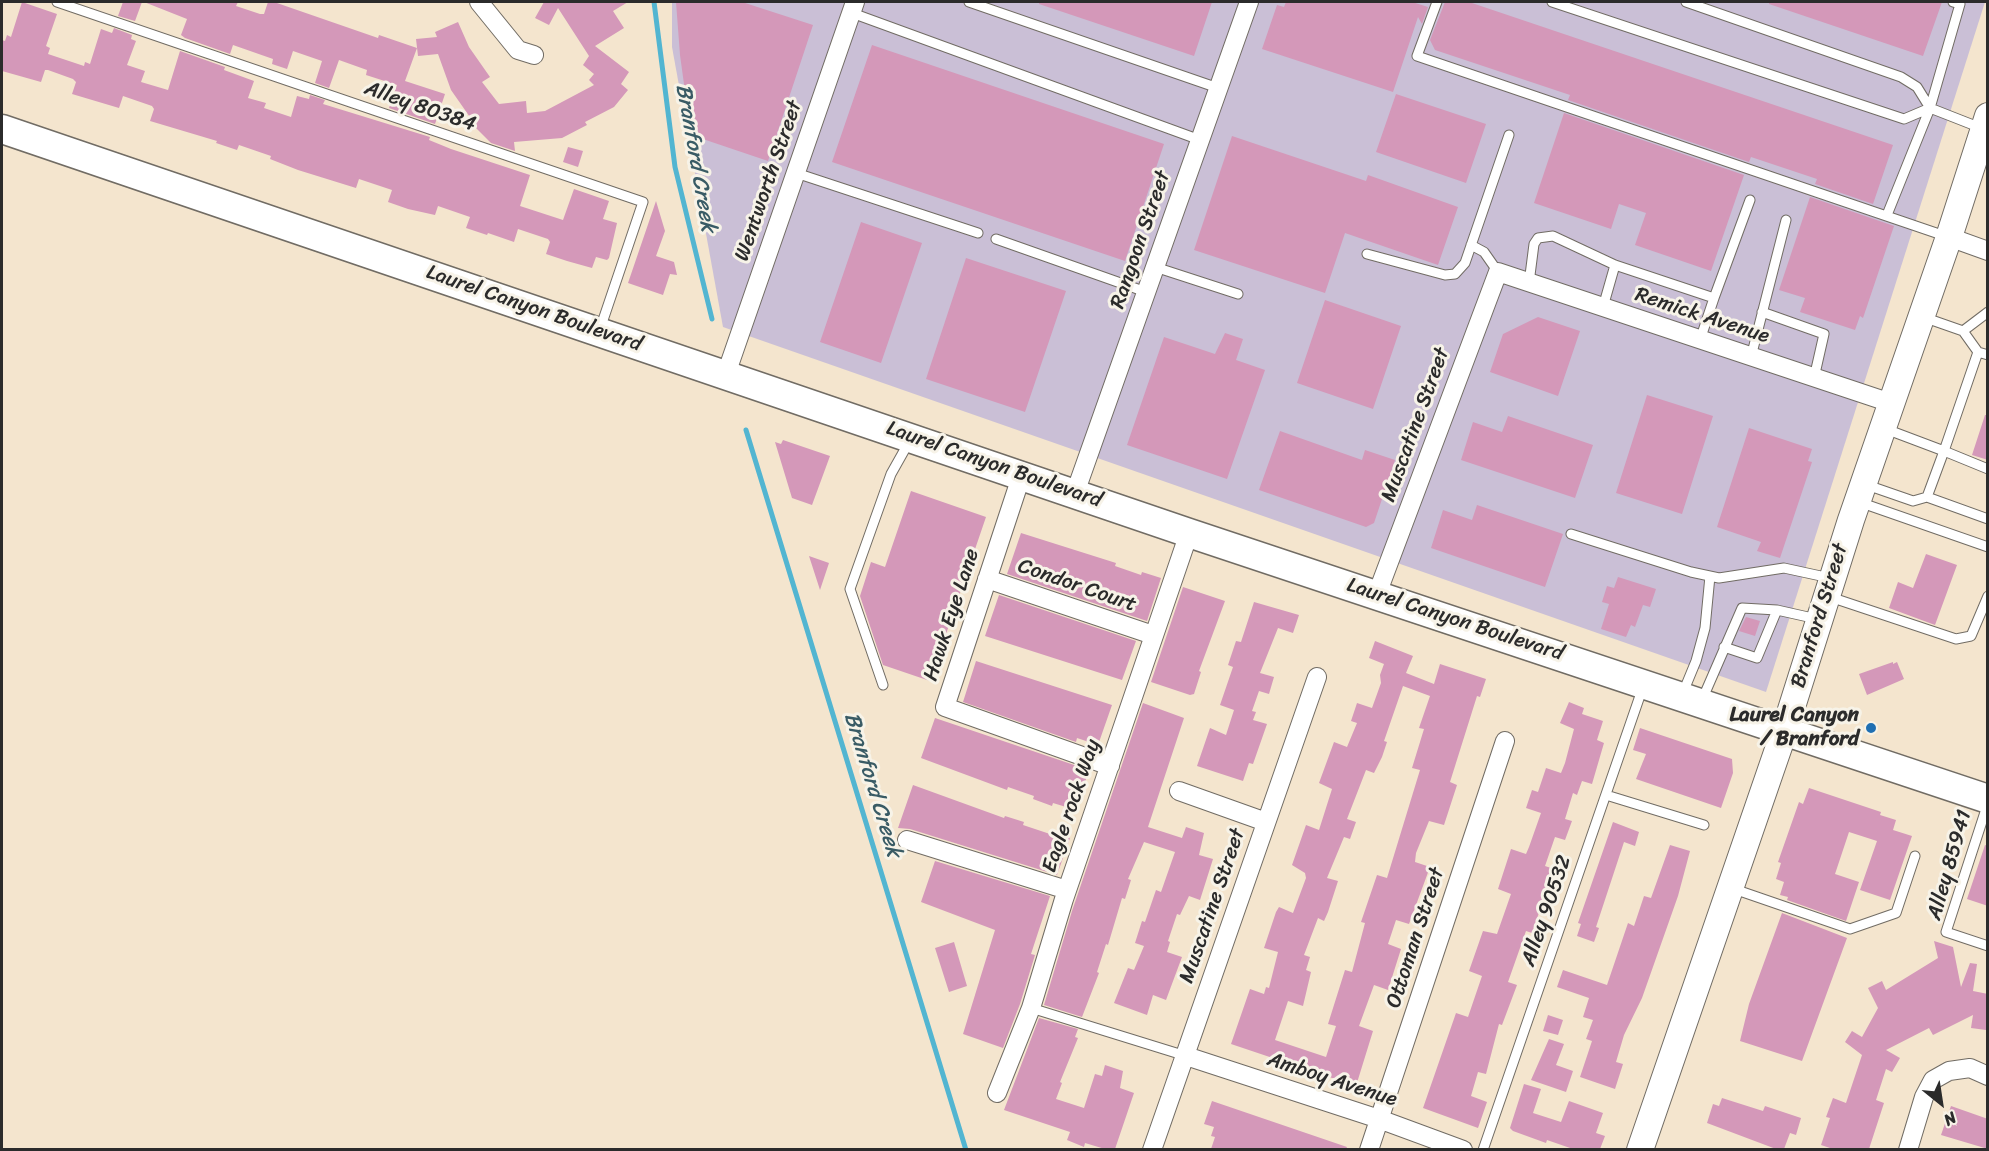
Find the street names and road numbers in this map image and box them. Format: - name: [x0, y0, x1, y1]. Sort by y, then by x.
- street label: Alley 80384: [361, 76, 479, 138]
- street label: Wentworth Street: [730, 98, 808, 264]
- street label: Rangoon Street: [1106, 168, 1176, 312]
- street label: Laurel Canyon Boulevard: [423, 260, 645, 358]
- street label: Remick Avenue: [1632, 282, 1772, 350]
- street label: Muscatine Street: [1376, 345, 1456, 505]
- street label: Laurel Canyon Boulevard: [883, 416, 1105, 514]
- street label: Branford Street: [1786, 541, 1854, 691]
- street label: Hawk Eye Lane: [919, 546, 985, 684]
- street label: Condor Court: [1014, 554, 1140, 618]
- street label: Laurel Canyon Boulevard: [1343, 573, 1567, 667]
- street label: Eagle rock Way: [1037, 736, 1107, 876]
- street label: Alley 85941: [1922, 807, 1978, 923]
- street label: Muscatine Street: [1175, 825, 1251, 987]
- street label: Alley 90532: [1516, 852, 1578, 970]
- street label: Ottoman Street: [1381, 865, 1451, 1011]
- street label: Amboy Avenue: [1264, 1047, 1400, 1113]

